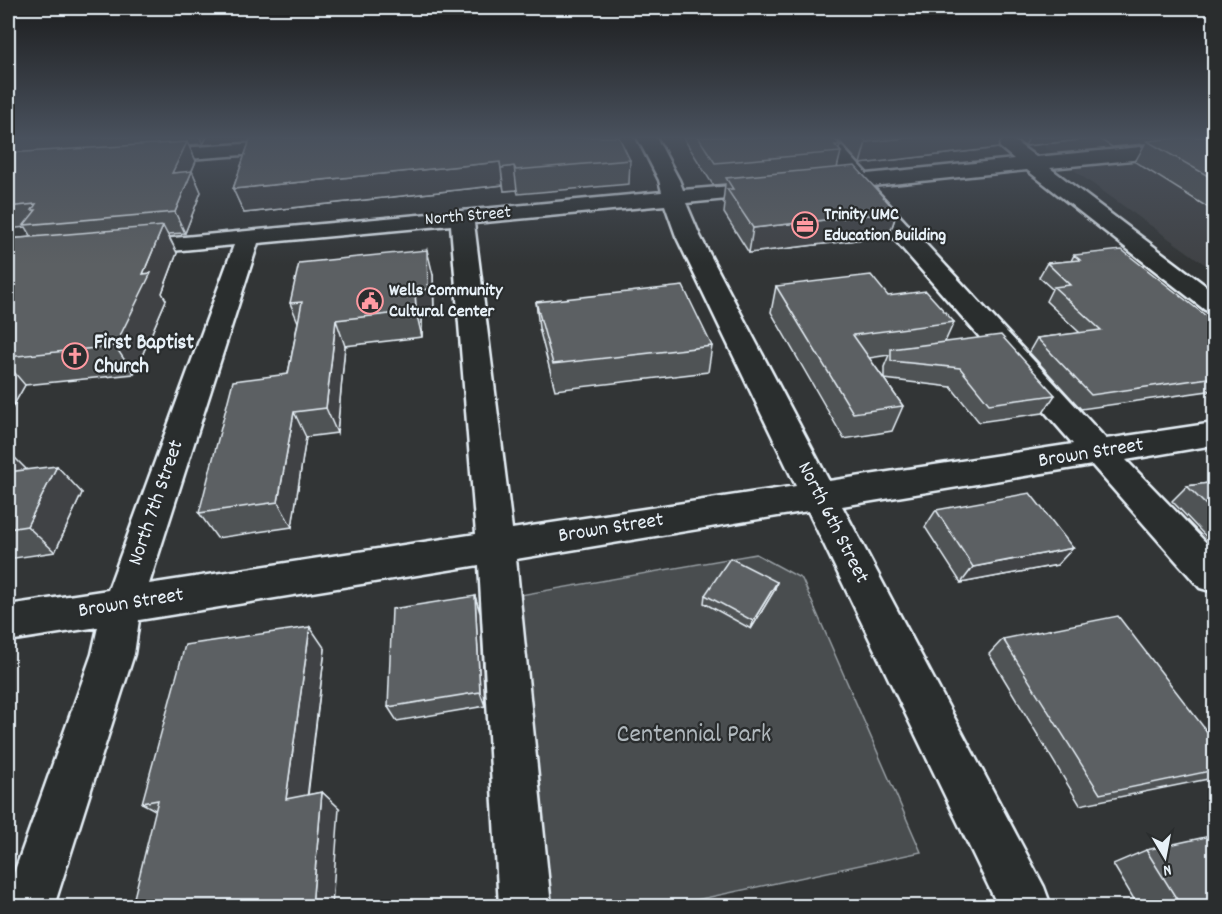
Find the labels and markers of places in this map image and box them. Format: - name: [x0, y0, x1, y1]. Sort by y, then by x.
- place label: Trinity UMC Education Building: [824, 203, 946, 249]
- office icon: Trinity UMC Education Building: [790, 210, 820, 240]
- place label: Wells Community Cultural Center: [389, 279, 503, 325]
- public building icon: Wells Community Cultural Center: [355, 286, 385, 316]
- place label: First Baptist Church: [94, 329, 194, 383]
- church icon: First Baptist Church: [60, 341, 90, 371]

